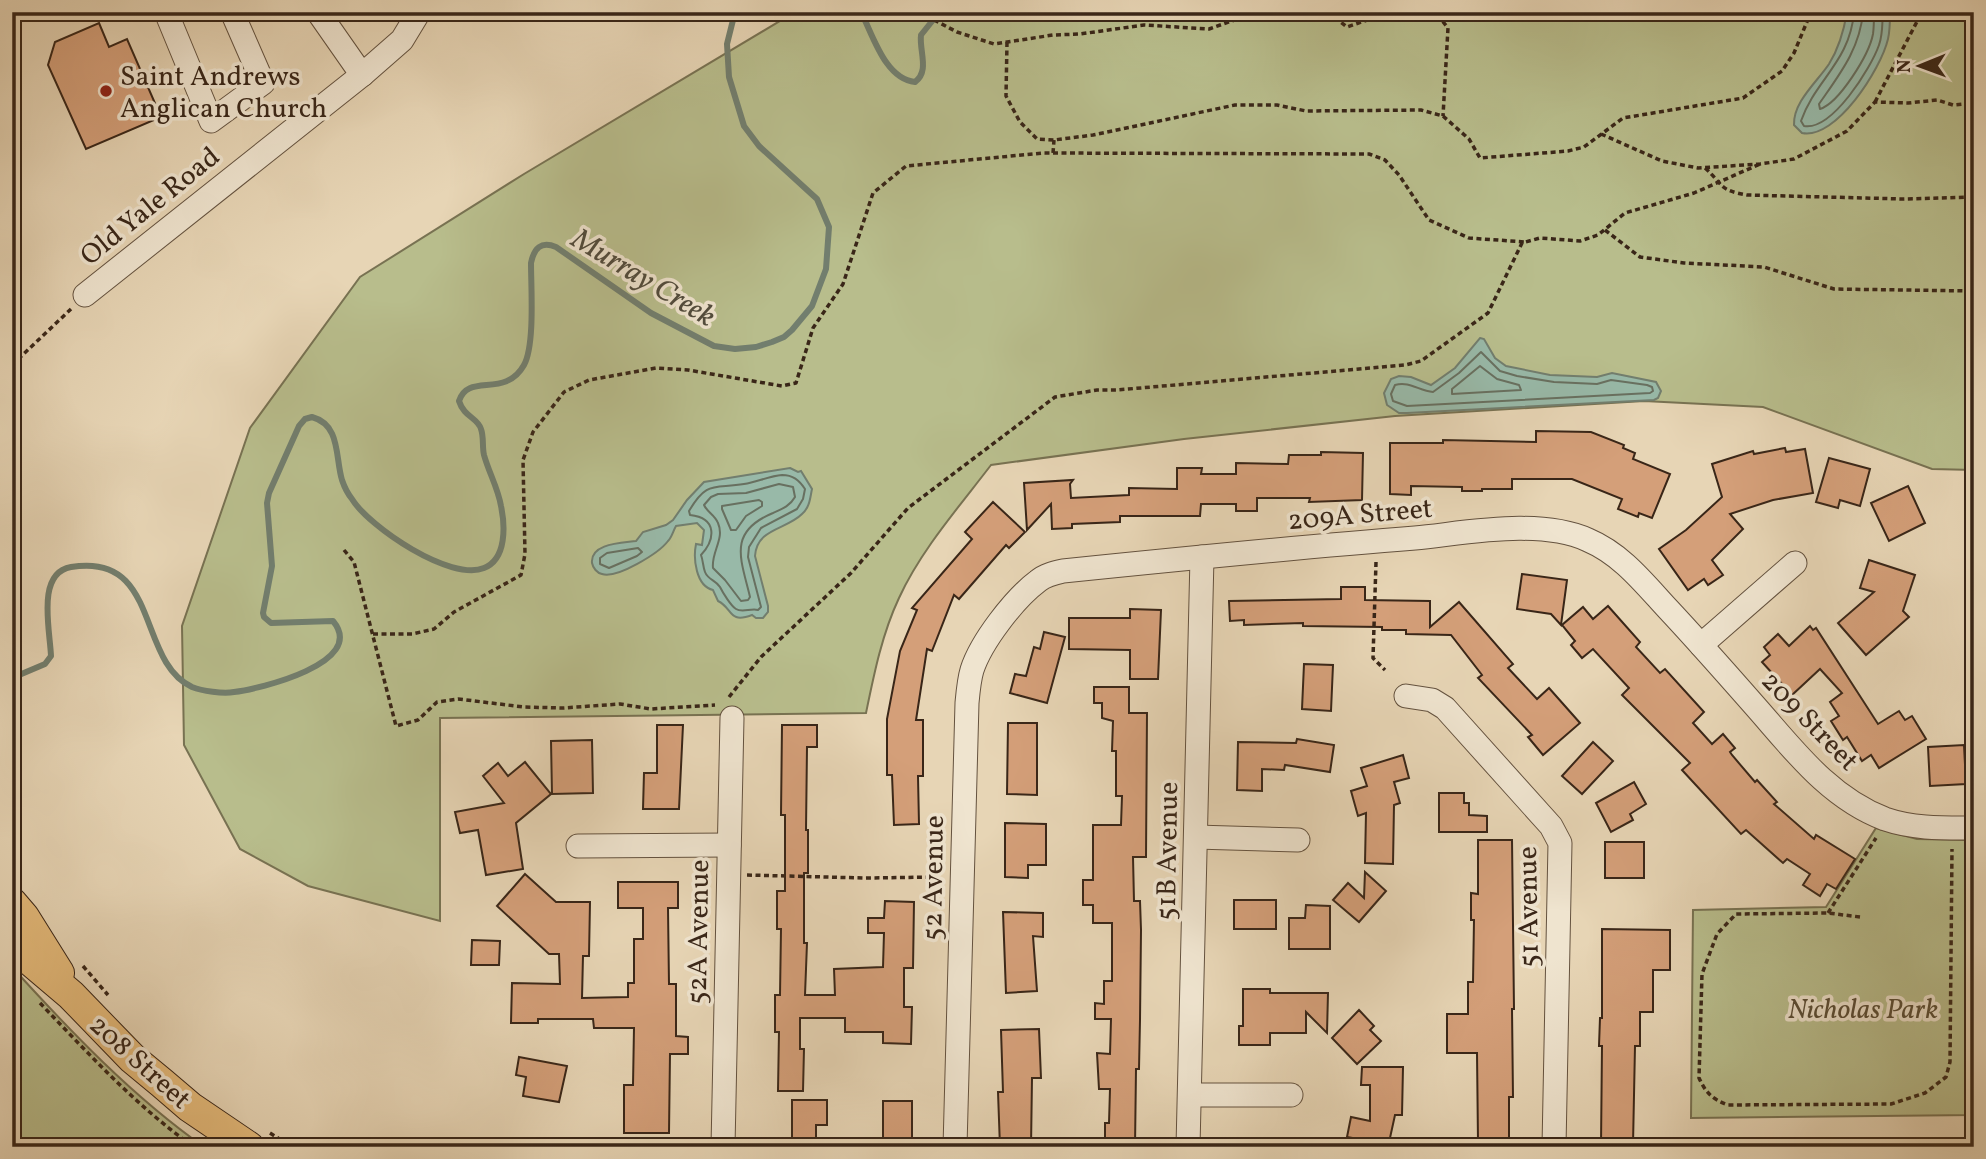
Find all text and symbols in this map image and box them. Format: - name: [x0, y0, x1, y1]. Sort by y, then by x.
- north arrow: [1884, 32, 1954, 102]
- place label: Saint Andrews Anglican Church: [120, 58, 327, 129]
- text: N: [1892, 59, 1918, 73]
- marker: Saint Andrews Anglican Church: [98, 83, 114, 99]
- street label: Old Yale Road: [72, 138, 229, 275]
- water label: Murray Creek: [562, 219, 723, 338]
- street label: 209A Street: [1286, 490, 1434, 541]
- street label: 209 Street: [1752, 663, 1867, 780]
- street label: 51B Avenue: [1148, 781, 1189, 921]
- street label: 52 Avenue: [914, 815, 955, 941]
- street label: 51 Avenue: [1509, 846, 1550, 968]
- street label: 52A Avenue: [679, 859, 720, 1005]
- park label: Nicholas Park: [1788, 991, 1938, 1030]
- street label: 208 Street: [80, 1007, 199, 1119]

